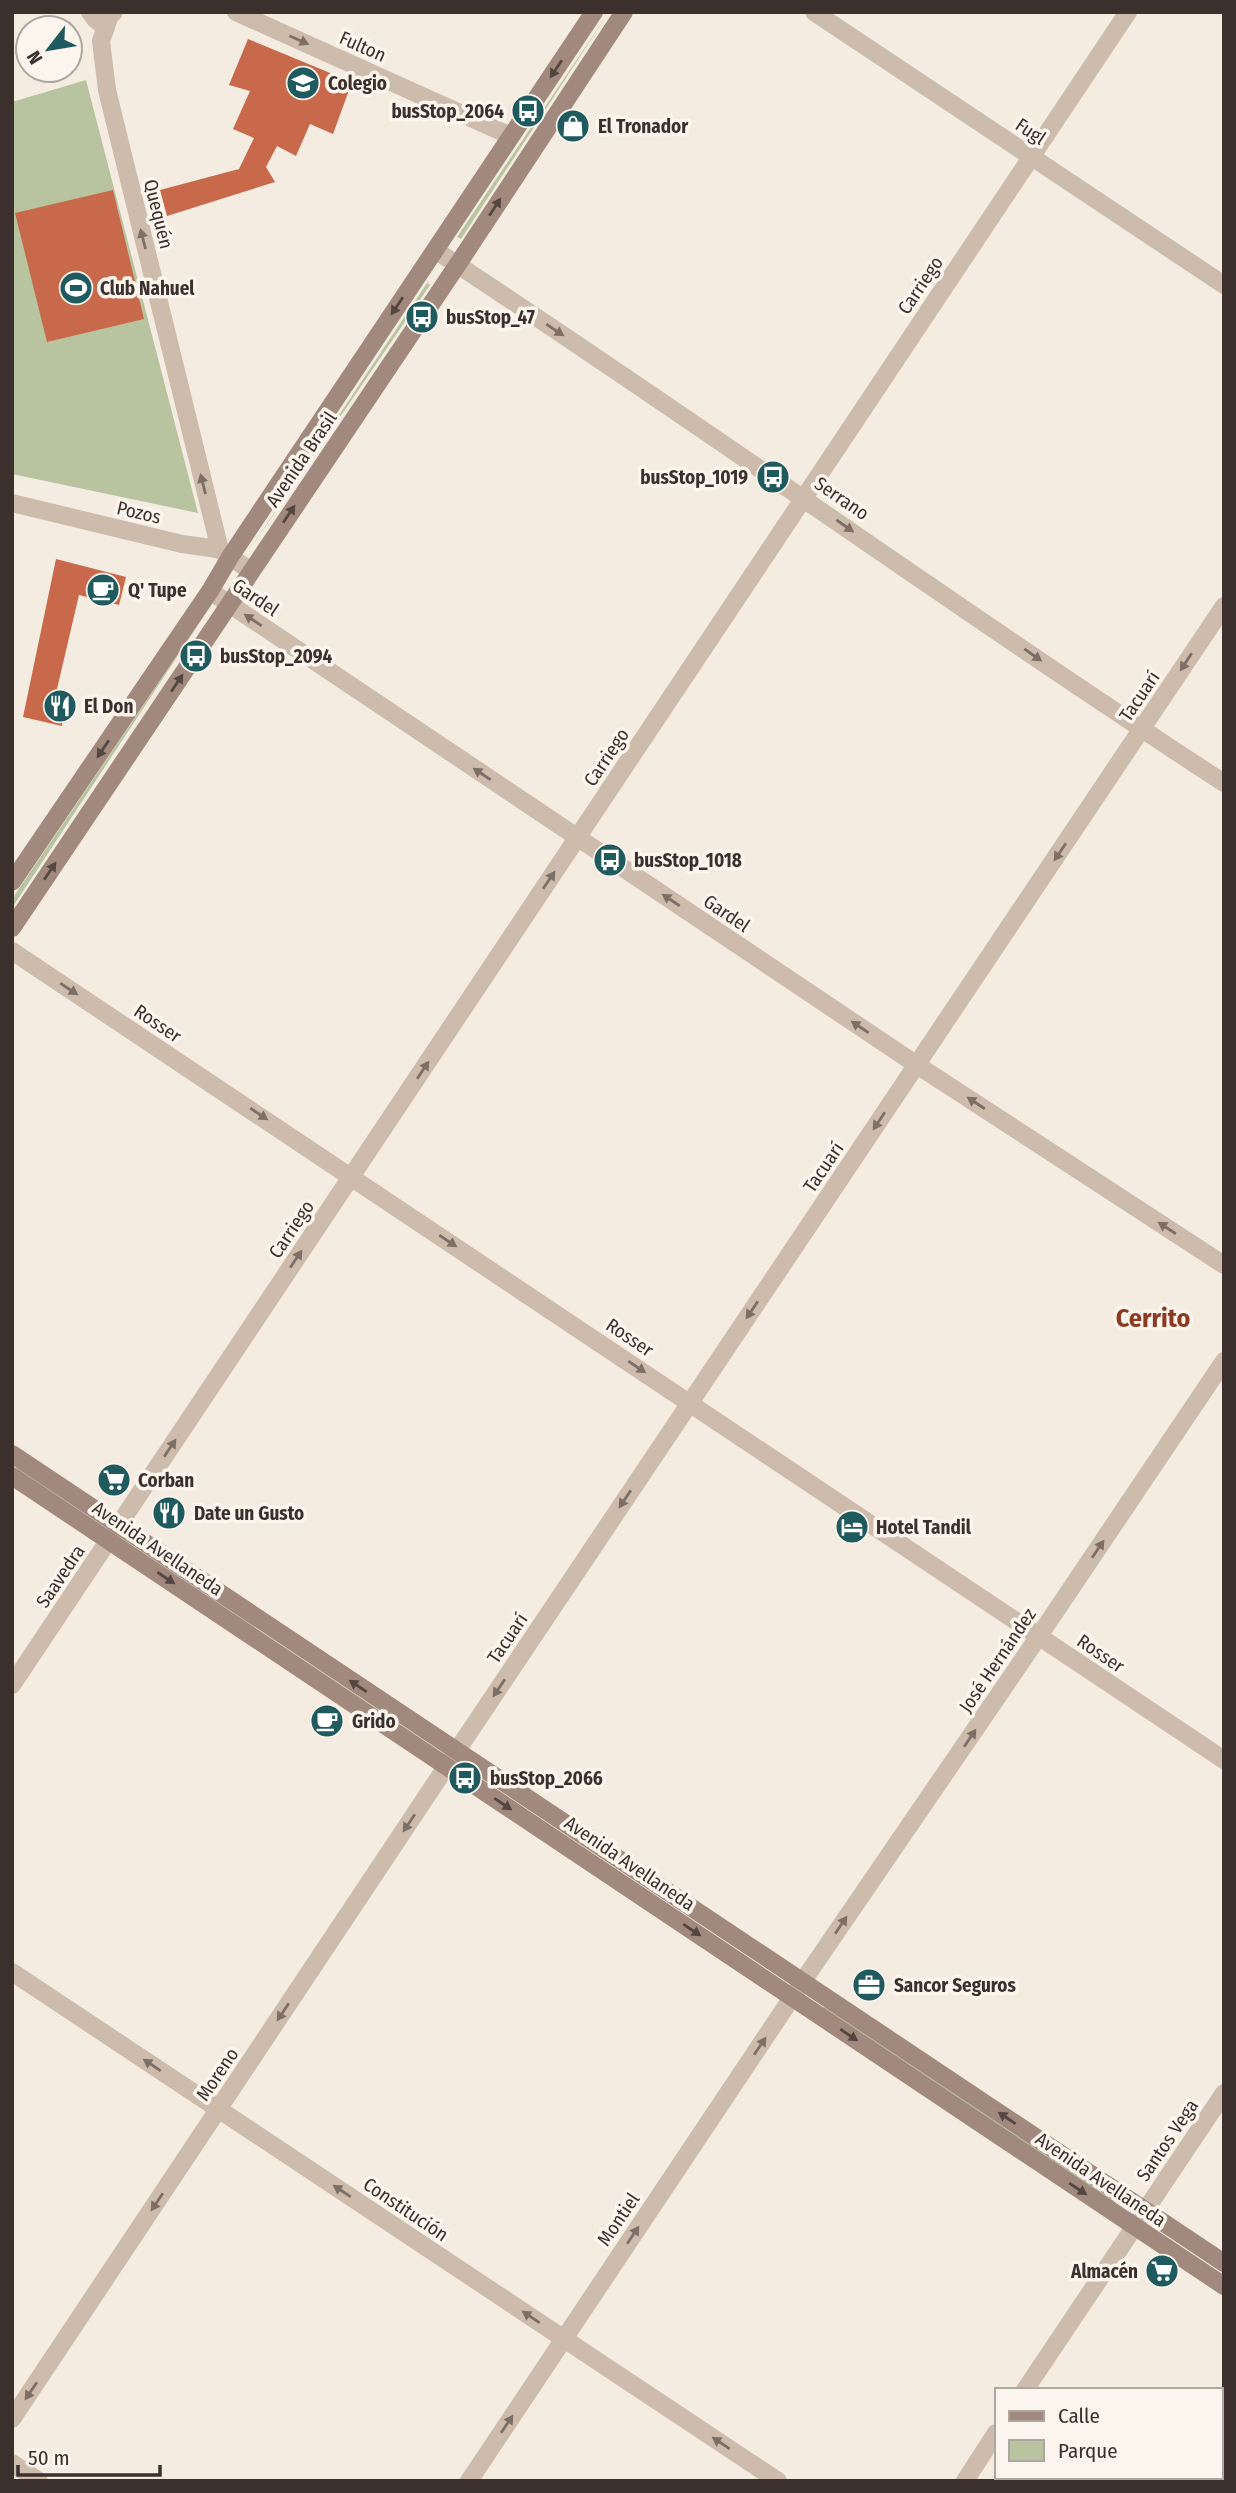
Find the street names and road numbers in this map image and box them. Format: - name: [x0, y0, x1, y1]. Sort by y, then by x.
- street label: Fulton: [336, 26, 390, 67]
- street label: Fugl: [1011, 113, 1050, 150]
- street label: Quequén: [139, 177, 178, 251]
- street label: Carriego: [893, 252, 948, 319]
- street label: Avenida Brasil: [261, 407, 342, 511]
- street label: Serrano: [810, 472, 873, 525]
- street label: Pozos: [115, 496, 163, 529]
- street label: Gardel: [228, 574, 283, 621]
- street label: Tacuarí: [1114, 667, 1165, 726]
- street label: Carriego: [579, 724, 634, 791]
- street label: Gardel: [699, 890, 754, 937]
- street label: Rosser: [130, 999, 186, 1048]
- street label: Tacuarí: [798, 1138, 849, 1197]
- street label: Carriego: [264, 1196, 319, 1263]
- street label: Rosser: [602, 1313, 658, 1362]
- street label: Avenida Avellaneda: [88, 1496, 227, 1601]
- street label: Saavedra: [31, 1540, 90, 1612]
- street label: José Hernández: [954, 1603, 1041, 1717]
- street label: Tacuarí: [482, 1609, 533, 1668]
- street label: Rosser: [1073, 1629, 1129, 1678]
- street label: Avenida Avellaneda: [560, 1811, 699, 1916]
- street label: Moreno: [191, 2043, 243, 2105]
- street label: Santos Vega: [1132, 2095, 1203, 2186]
- street label: Avenida Avellaneda: [1031, 2127, 1170, 2232]
- street label: Constitución: [359, 2173, 453, 2246]
- street label: Montiel: [592, 2188, 644, 2250]

